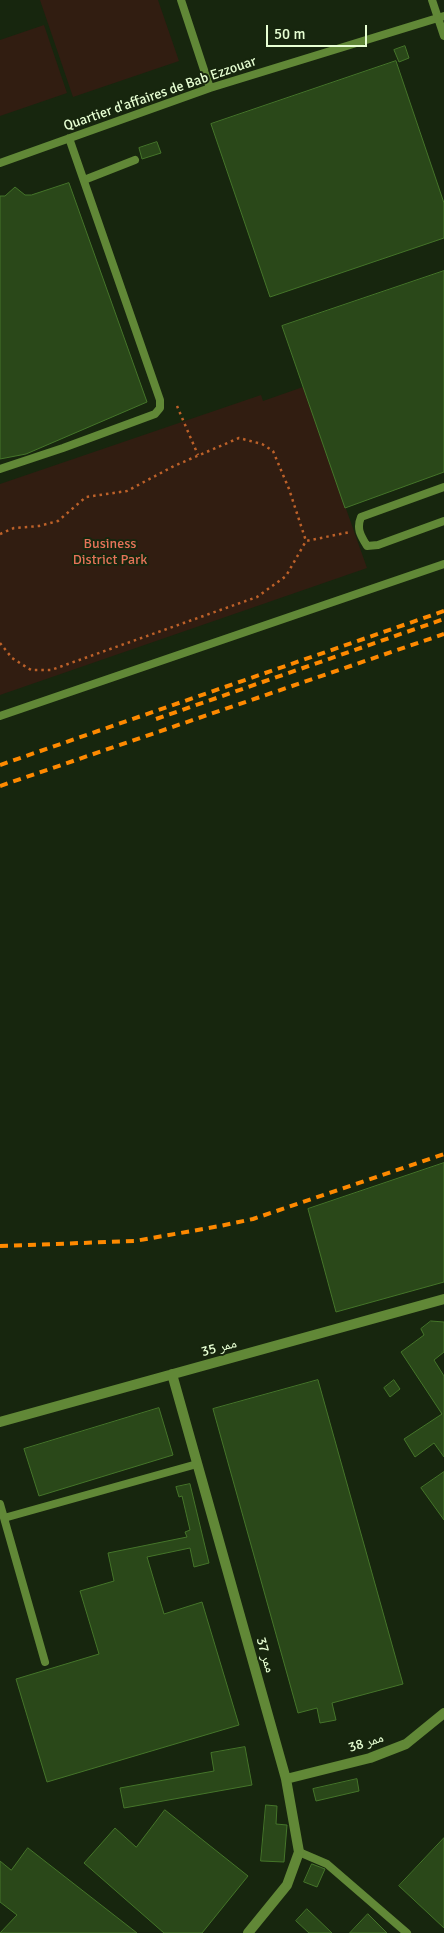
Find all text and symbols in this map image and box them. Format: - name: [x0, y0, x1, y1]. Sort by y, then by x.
- scale bar: [269, 15, 370, 47]
- text: 50 m: [274, 25, 305, 43]
- street label: Quartier d'affaires de Bab Ezzouar: [61, 53, 259, 135]
- park label: Business District Park: [73, 536, 147, 568]
- street label: ممر 35: [199, 1335, 239, 1361]
- street label: ممر 37: [252, 1635, 278, 1675]
- street label: ممر 38: [346, 1729, 386, 1757]

